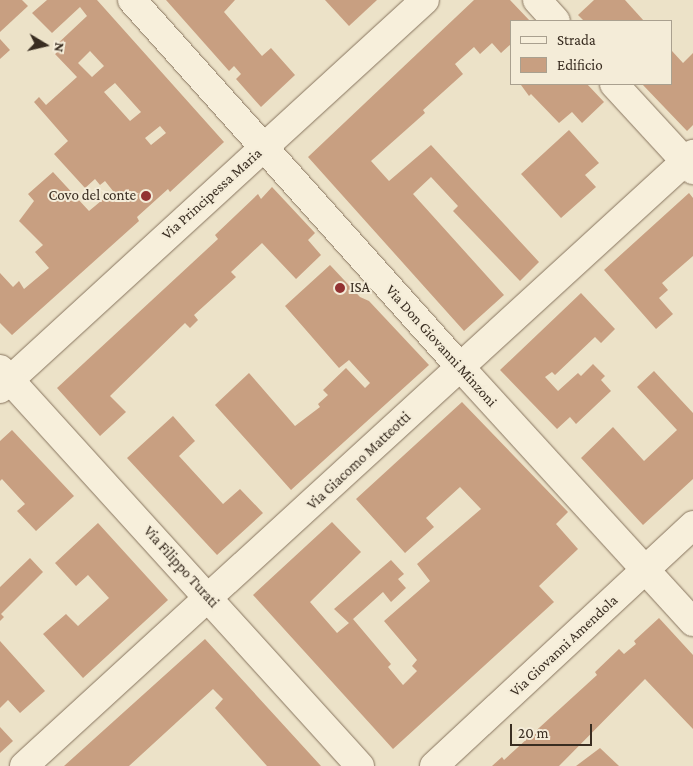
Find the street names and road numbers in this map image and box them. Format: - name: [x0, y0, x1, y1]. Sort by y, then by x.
- street label: Via Principessa Maria: [158, 144, 266, 244]
- street label: Via Don Giovanni Minzoni: [381, 281, 501, 411]
- street label: Via Giacomo Matteotti: [303, 408, 415, 514]
- street label: Via Filippo Turati: [140, 522, 222, 612]
- street label: Via Giovanni Amendola: [506, 591, 622, 701]

